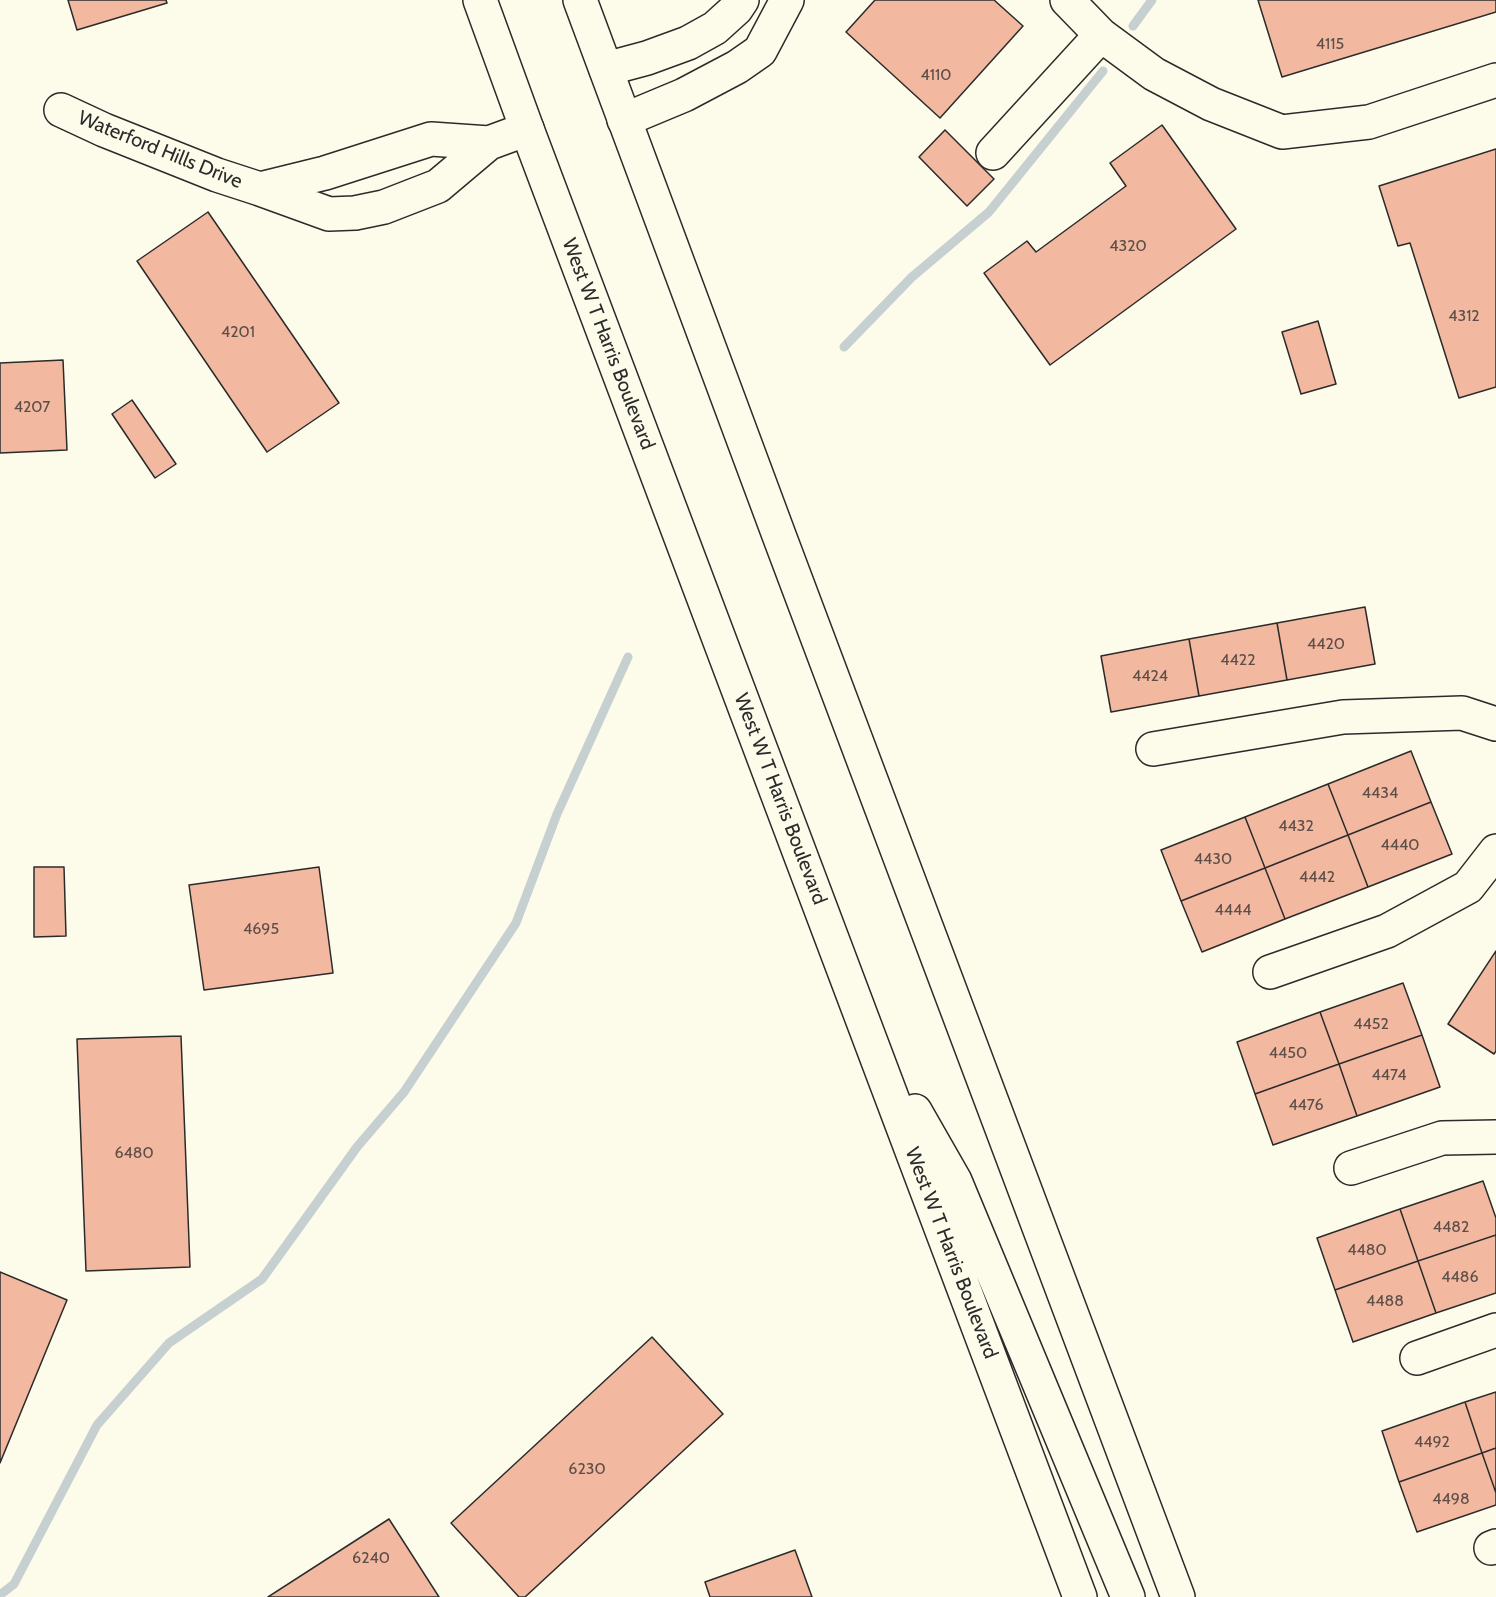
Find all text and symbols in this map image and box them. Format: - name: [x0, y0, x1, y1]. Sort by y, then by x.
- house number: 4115: [1316, 34, 1344, 54]
- house number: 4110: [921, 65, 951, 85]
- street label: Waterford Hills Drive: [74, 106, 246, 194]
- street label: West W T Harris Boulevard: [557, 235, 659, 453]
- house number: 4320: [1109, 236, 1147, 256]
- house number: 4312: [1448, 306, 1480, 326]
- house number: 4201: [221, 322, 255, 342]
- house number: 4207: [14, 397, 50, 417]
- house number: 4420: [1307, 634, 1345, 654]
- house number: 4422: [1220, 650, 1256, 670]
- house number: 4424: [1132, 666, 1168, 686]
- street label: West W T Harris Boulevard: [729, 690, 831, 908]
- house number: 4434: [1362, 783, 1398, 803]
- house number: 4432: [1278, 816, 1314, 836]
- house number: 4440: [1381, 835, 1419, 855]
- house number: 4430: [1194, 849, 1232, 869]
- house number: 4442: [1299, 867, 1335, 887]
- house number: 4444: [1215, 900, 1251, 920]
- house number: 4695: [243, 919, 279, 939]
- house number: 4452: [1353, 1014, 1389, 1034]
- house number: 4450: [1269, 1043, 1307, 1063]
- house number: 4474: [1371, 1065, 1407, 1085]
- house number: 4476: [1288, 1095, 1324, 1115]
- house number: 6480: [114, 1143, 154, 1163]
- street label: West W T Harris Boulevard: [900, 1144, 1002, 1362]
- house number: 4482: [1433, 1217, 1469, 1237]
- house number: 4480: [1347, 1240, 1387, 1260]
- house number: 4486: [1441, 1267, 1479, 1287]
- house number: 4488: [1366, 1291, 1404, 1311]
- house number: 4492: [1414, 1432, 1450, 1452]
- house number: 6230: [568, 1459, 606, 1479]
- house number: 4498: [1432, 1489, 1470, 1509]
- house number: 6240: [352, 1548, 390, 1568]

